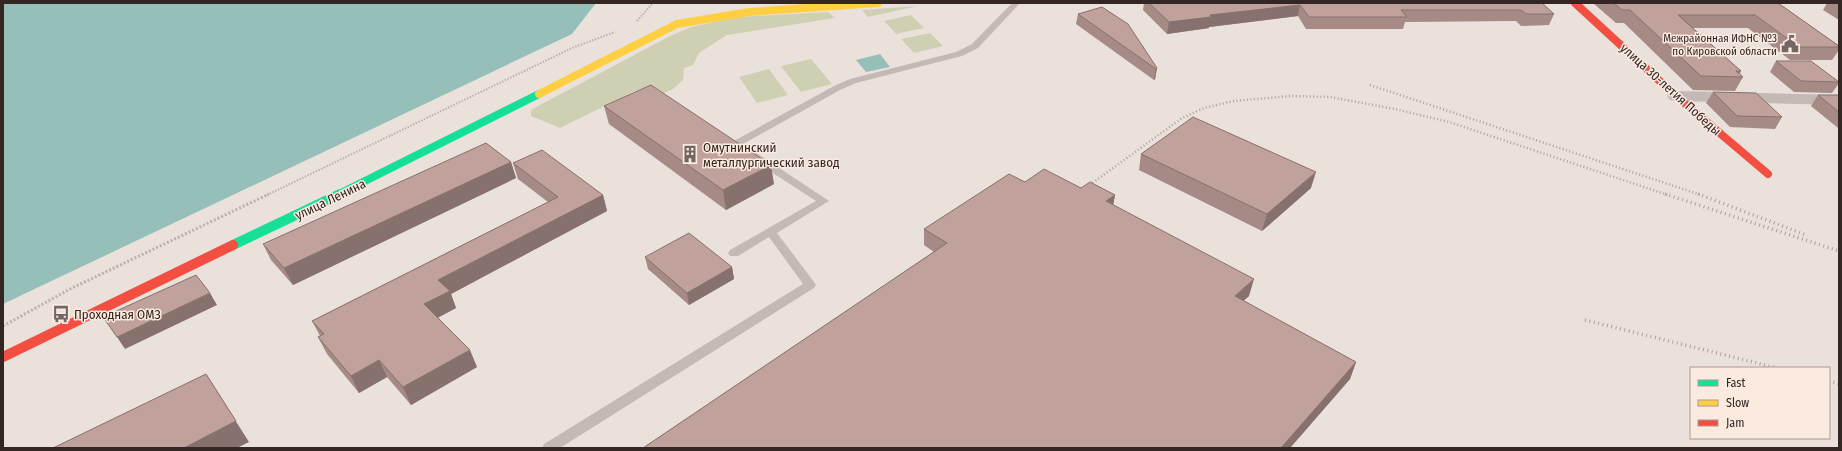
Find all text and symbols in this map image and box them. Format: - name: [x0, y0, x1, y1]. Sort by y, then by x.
- place label: Межрайонная ИФНС №3 по Кировской области: [1663, 32, 1777, 58]
- public building icon: Межрайонная ИФНС №3 по Кировской области: [1780, 34, 1800, 54]
- street label: улица 30-летия Победы: [1617, 40, 1724, 139]
- place label: Омутнинский металлургический завод: [703, 140, 840, 170]
- building icon: Омутнинский металлургический завод: [680, 144, 700, 164]
- street label: улица Ленина: [292, 176, 368, 223]
- bus stop icon: Проходная ОМЗ: [51, 304, 71, 324]
- place label: Проходная ОМЗ: [74, 307, 161, 322]
- legend: [1690, 367, 1830, 439]
- text: Fast: [1726, 376, 1745, 390]
- text: Slow: [1726, 396, 1749, 410]
- text: Jam: [1726, 416, 1744, 430]

